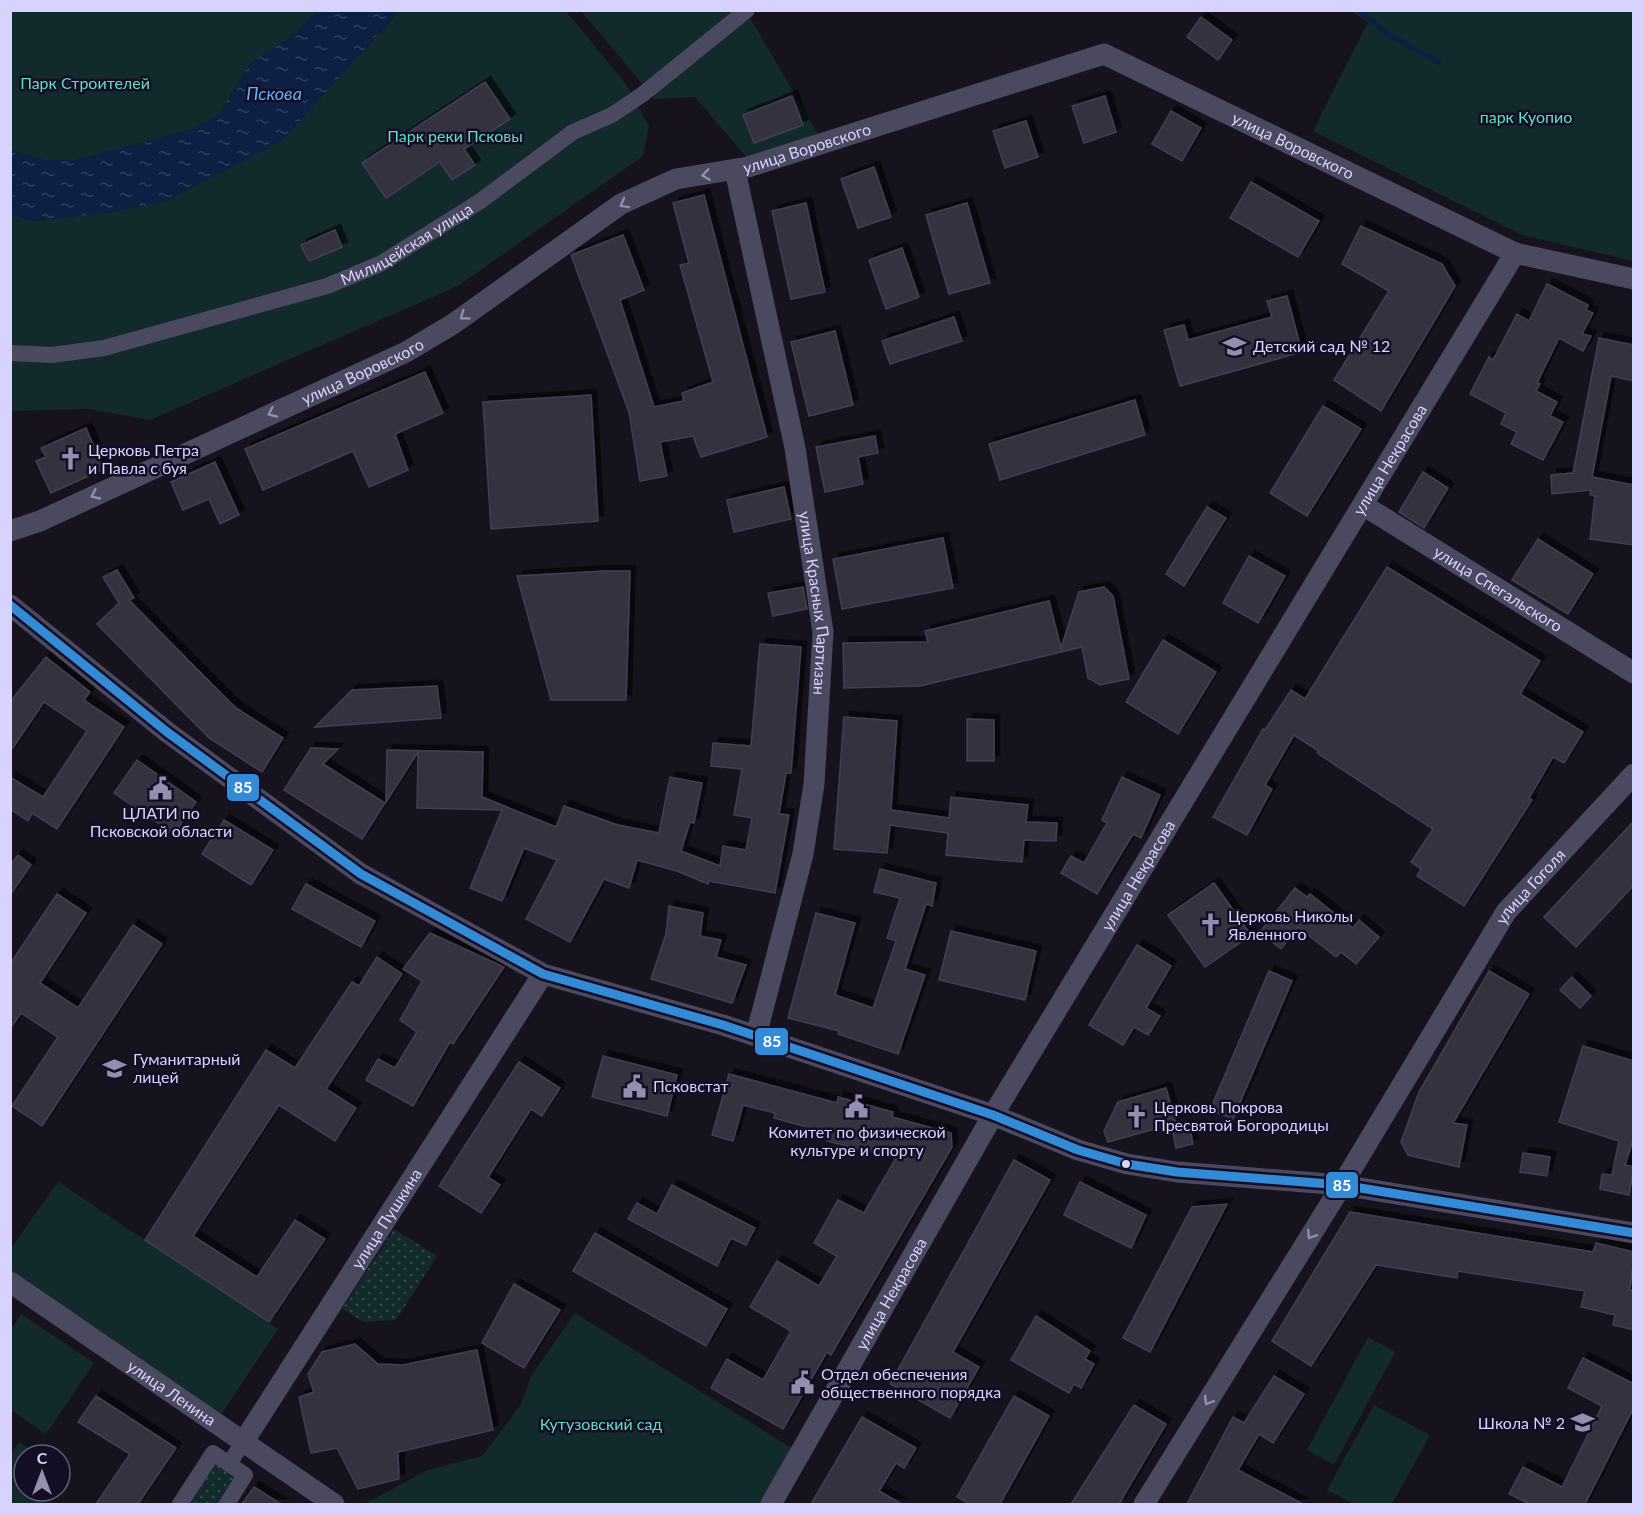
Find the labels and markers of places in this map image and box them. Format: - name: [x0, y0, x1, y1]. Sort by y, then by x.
- school or university icon: Детский сад № 12: [1222, 333, 1248, 359]
- place label: Детский сад № 12: [1253, 336, 1390, 355]
- place label: Церковь Петра и Павла с буя: [88, 440, 199, 477]
- church icon: Церковь Петра и Павла с буя: [57, 446, 83, 472]
- public building icon: ЦЛАТИ по Псковской области: [148, 775, 174, 801]
- place label: ЦЛАТИ по Псковской области: [90, 803, 232, 840]
- place label: Церковь Николы Явленного: [1227, 906, 1353, 943]
- church icon: Церковь Николы Явленного: [1197, 912, 1223, 938]
- place label: Гуманитарный лицей: [133, 1049, 240, 1086]
- school or university icon: Гуманитарный лицей: [102, 1055, 128, 1081]
- public building icon: Псковстат: [622, 1073, 648, 1099]
- place label: Псковстат: [653, 1076, 729, 1095]
- public building icon: Комитет по физической культуре и спорту: [844, 1094, 870, 1120]
- place label: Церковь Покрова Пресвятой Богородицы: [1154, 1097, 1329, 1134]
- church icon: Церковь Покрова Пресвятой Богородицы: [1123, 1103, 1149, 1129]
- place label: Комитет по физической культуре и спорту: [768, 1122, 946, 1159]
- unlabelled marker: [1120, 1158, 1132, 1170]
- place label: Отдел обеспечения общественного порядка: [821, 1364, 1001, 1401]
- public building icon: Отдел обеспечения общественного порядка: [790, 1370, 816, 1396]
- school or university icon: Школа № 2: [1570, 1410, 1596, 1436]
- place label: Школа № 2: [1478, 1413, 1565, 1432]

